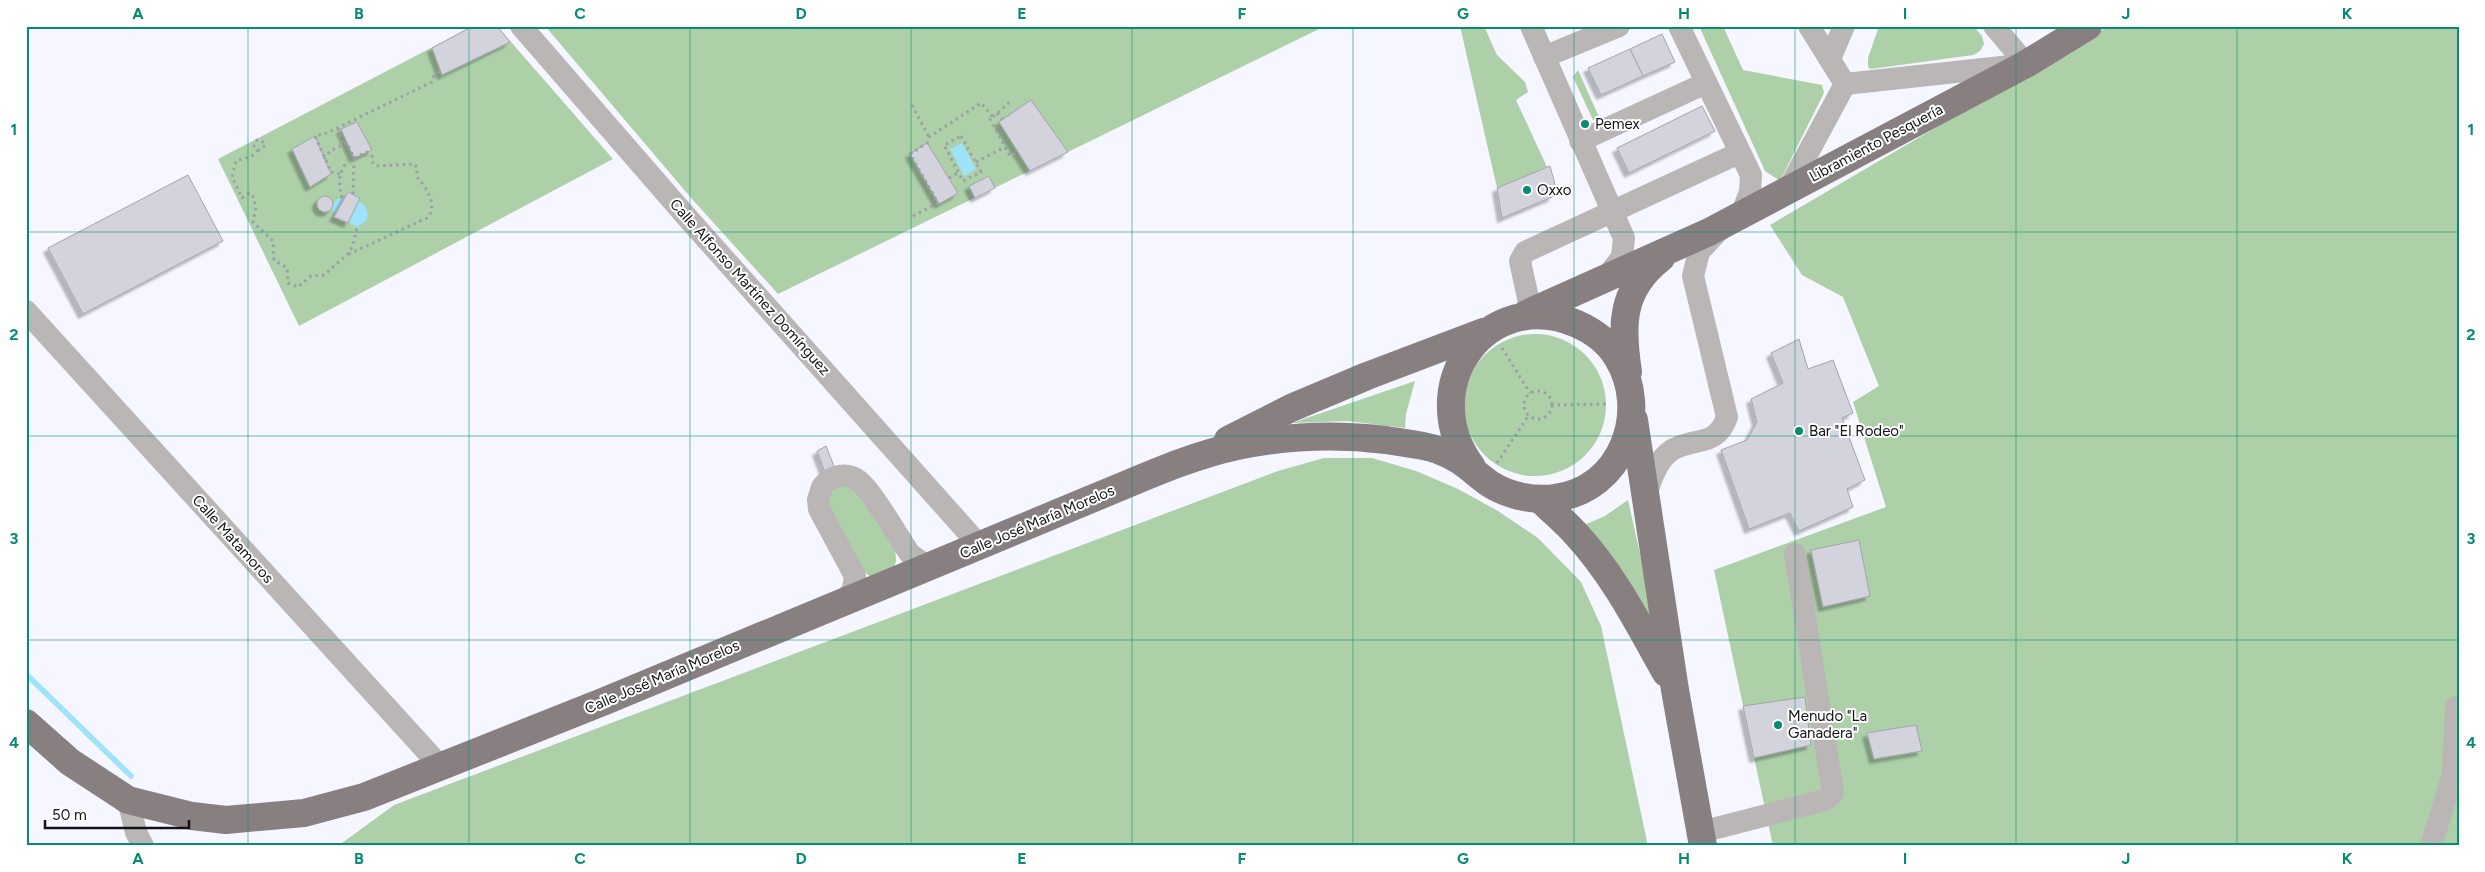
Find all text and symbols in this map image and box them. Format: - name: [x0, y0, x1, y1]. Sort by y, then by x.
- text: A: [132, 4, 144, 23]
- text: B: [354, 4, 364, 23]
- text: C: [574, 4, 586, 23]
- text: D: [795, 4, 807, 23]
- text: E: [1017, 4, 1027, 23]
- text: F: [1238, 4, 1247, 23]
- text: G: [1457, 4, 1469, 23]
- text: H: [1678, 4, 1690, 23]
- text: I: [1903, 4, 1907, 23]
- text: J: [2122, 4, 2130, 23]
- text: K: [2342, 4, 2353, 23]
- street label: Libramiento Pesquería: [1806, 100, 1946, 186]
- place label: Pemex: [1595, 115, 1640, 133]
- marker: Pemex: [1579, 118, 1591, 130]
- text: 1: [11, 120, 17, 139]
- text: 1: [2468, 120, 2474, 139]
- place label: Oxxo: [1537, 181, 1572, 199]
- marker: Oxxo: [1521, 184, 1533, 196]
- street label: Calle Alfonso Martínez Domínguez: [666, 195, 834, 379]
- text: 2: [9, 325, 19, 344]
- text: 2: [2466, 325, 2476, 344]
- place label: Bar "El Rodeo": [1809, 422, 1904, 440]
- marker: Bar "El Rodeo": [1793, 425, 1805, 437]
- street label: Calle José María Morelos: [957, 481, 1117, 563]
- street label: Calle Matamoros: [189, 491, 277, 587]
- text: 3: [10, 529, 19, 548]
- text: 3: [2467, 529, 2476, 548]
- street label: Calle José María Morelos: [582, 636, 742, 718]
- place label: Menudo "La Ganadera": [1788, 707, 1867, 742]
- marker: Menudo "La Ganadera": [1772, 719, 1784, 731]
- text: 4: [9, 733, 19, 752]
- text: 4: [2466, 733, 2476, 752]
- scale bar: [45, 797, 189, 829]
- text: 50 m: [52, 806, 87, 824]
- text: A: [132, 849, 144, 868]
- text: B: [354, 849, 364, 868]
- text: C: [574, 849, 586, 868]
- text: D: [795, 849, 807, 868]
- text: E: [1017, 849, 1027, 868]
- text: F: [1238, 849, 1247, 868]
- text: G: [1457, 849, 1469, 868]
- text: H: [1678, 849, 1690, 868]
- text: I: [1903, 849, 1907, 868]
- text: J: [2122, 849, 2130, 868]
- text: K: [2342, 849, 2353, 868]

